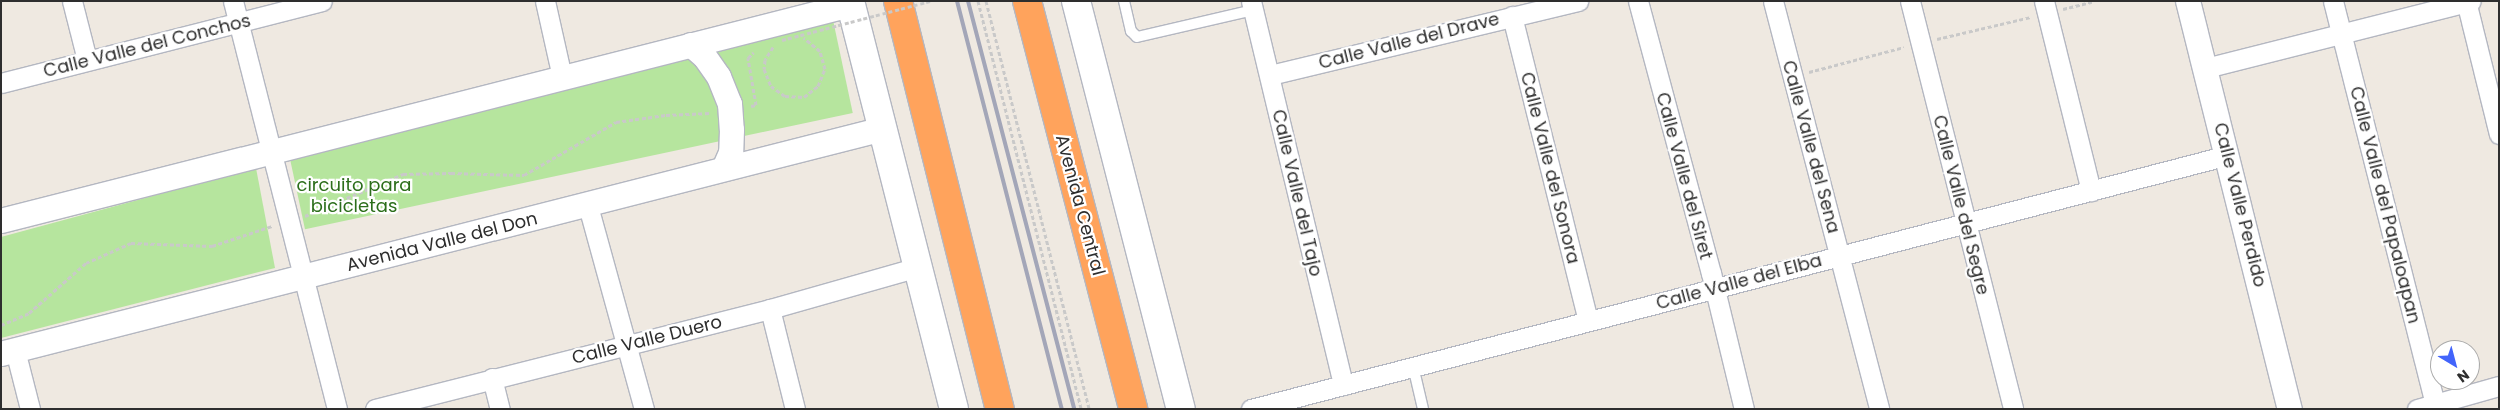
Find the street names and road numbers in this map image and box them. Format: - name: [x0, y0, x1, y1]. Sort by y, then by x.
- street label: Calle Valle del Drave: [1316, 8, 1502, 74]
- street label: Calle Valle del Conchos: [41, 10, 253, 82]
- street label: Calle Valle del Sena: [1778, 58, 1844, 236]
- street label: Calle Valle del Sonora: [1516, 70, 1584, 266]
- street label: Calle Valle del Papaloapan: [2345, 84, 2425, 326]
- street label: Calle Valle del Siret: [1651, 90, 1717, 262]
- street label: Calle Valle del Tajo: [1267, 108, 1327, 278]
- street label: Calle Valle del Segre: [1928, 113, 1994, 297]
- street label: Calle Valle Perdido: [2209, 121, 2271, 289]
- street label: Avenida Central: [1051, 132, 1109, 278]
- street label: Avenida Valle del Don: [344, 208, 540, 276]
- street label: Calle Valle del Elba: [1654, 249, 1824, 315]
- street label: Calle Valle Duero: [570, 311, 724, 369]

